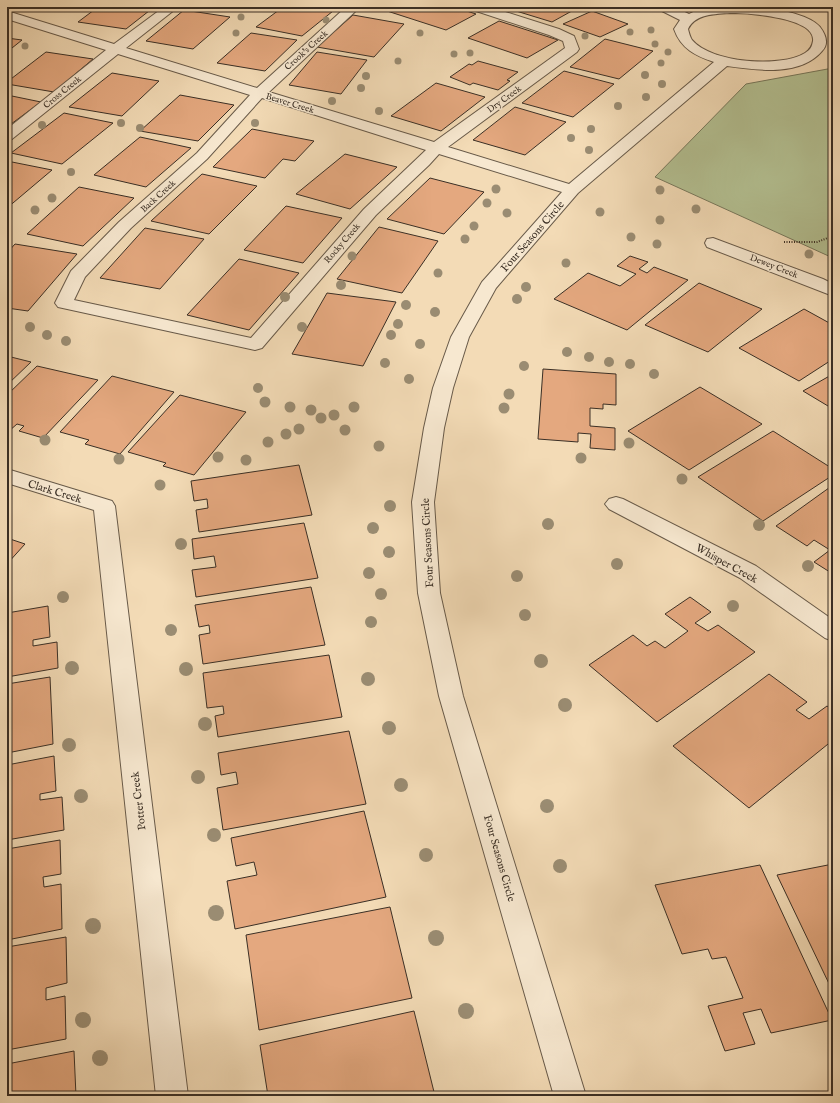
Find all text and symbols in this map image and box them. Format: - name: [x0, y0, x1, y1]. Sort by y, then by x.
- street label: Crook's Creek: [282, 28, 330, 73]
- street label: Cross Creek: [41, 74, 84, 111]
- street label: Dry Creek: [485, 83, 524, 116]
- street label: Beaver Creek: [264, 91, 316, 116]
- street label: Back Creek: [139, 178, 178, 215]
- street label: Four Seasons Circle: [498, 198, 567, 275]
- street label: Rocky Creek: [322, 221, 363, 266]
- street label: Dewey Creek: [748, 252, 800, 281]
- street label: Clark Creek: [26, 477, 84, 507]
- street label: Four Seasons Circle: [419, 498, 437, 588]
- street label: Whisper Creek: [693, 541, 760, 587]
- street label: Potter Creek: [128, 771, 150, 831]
- street label: Four Seasons Circle: [480, 813, 518, 903]

